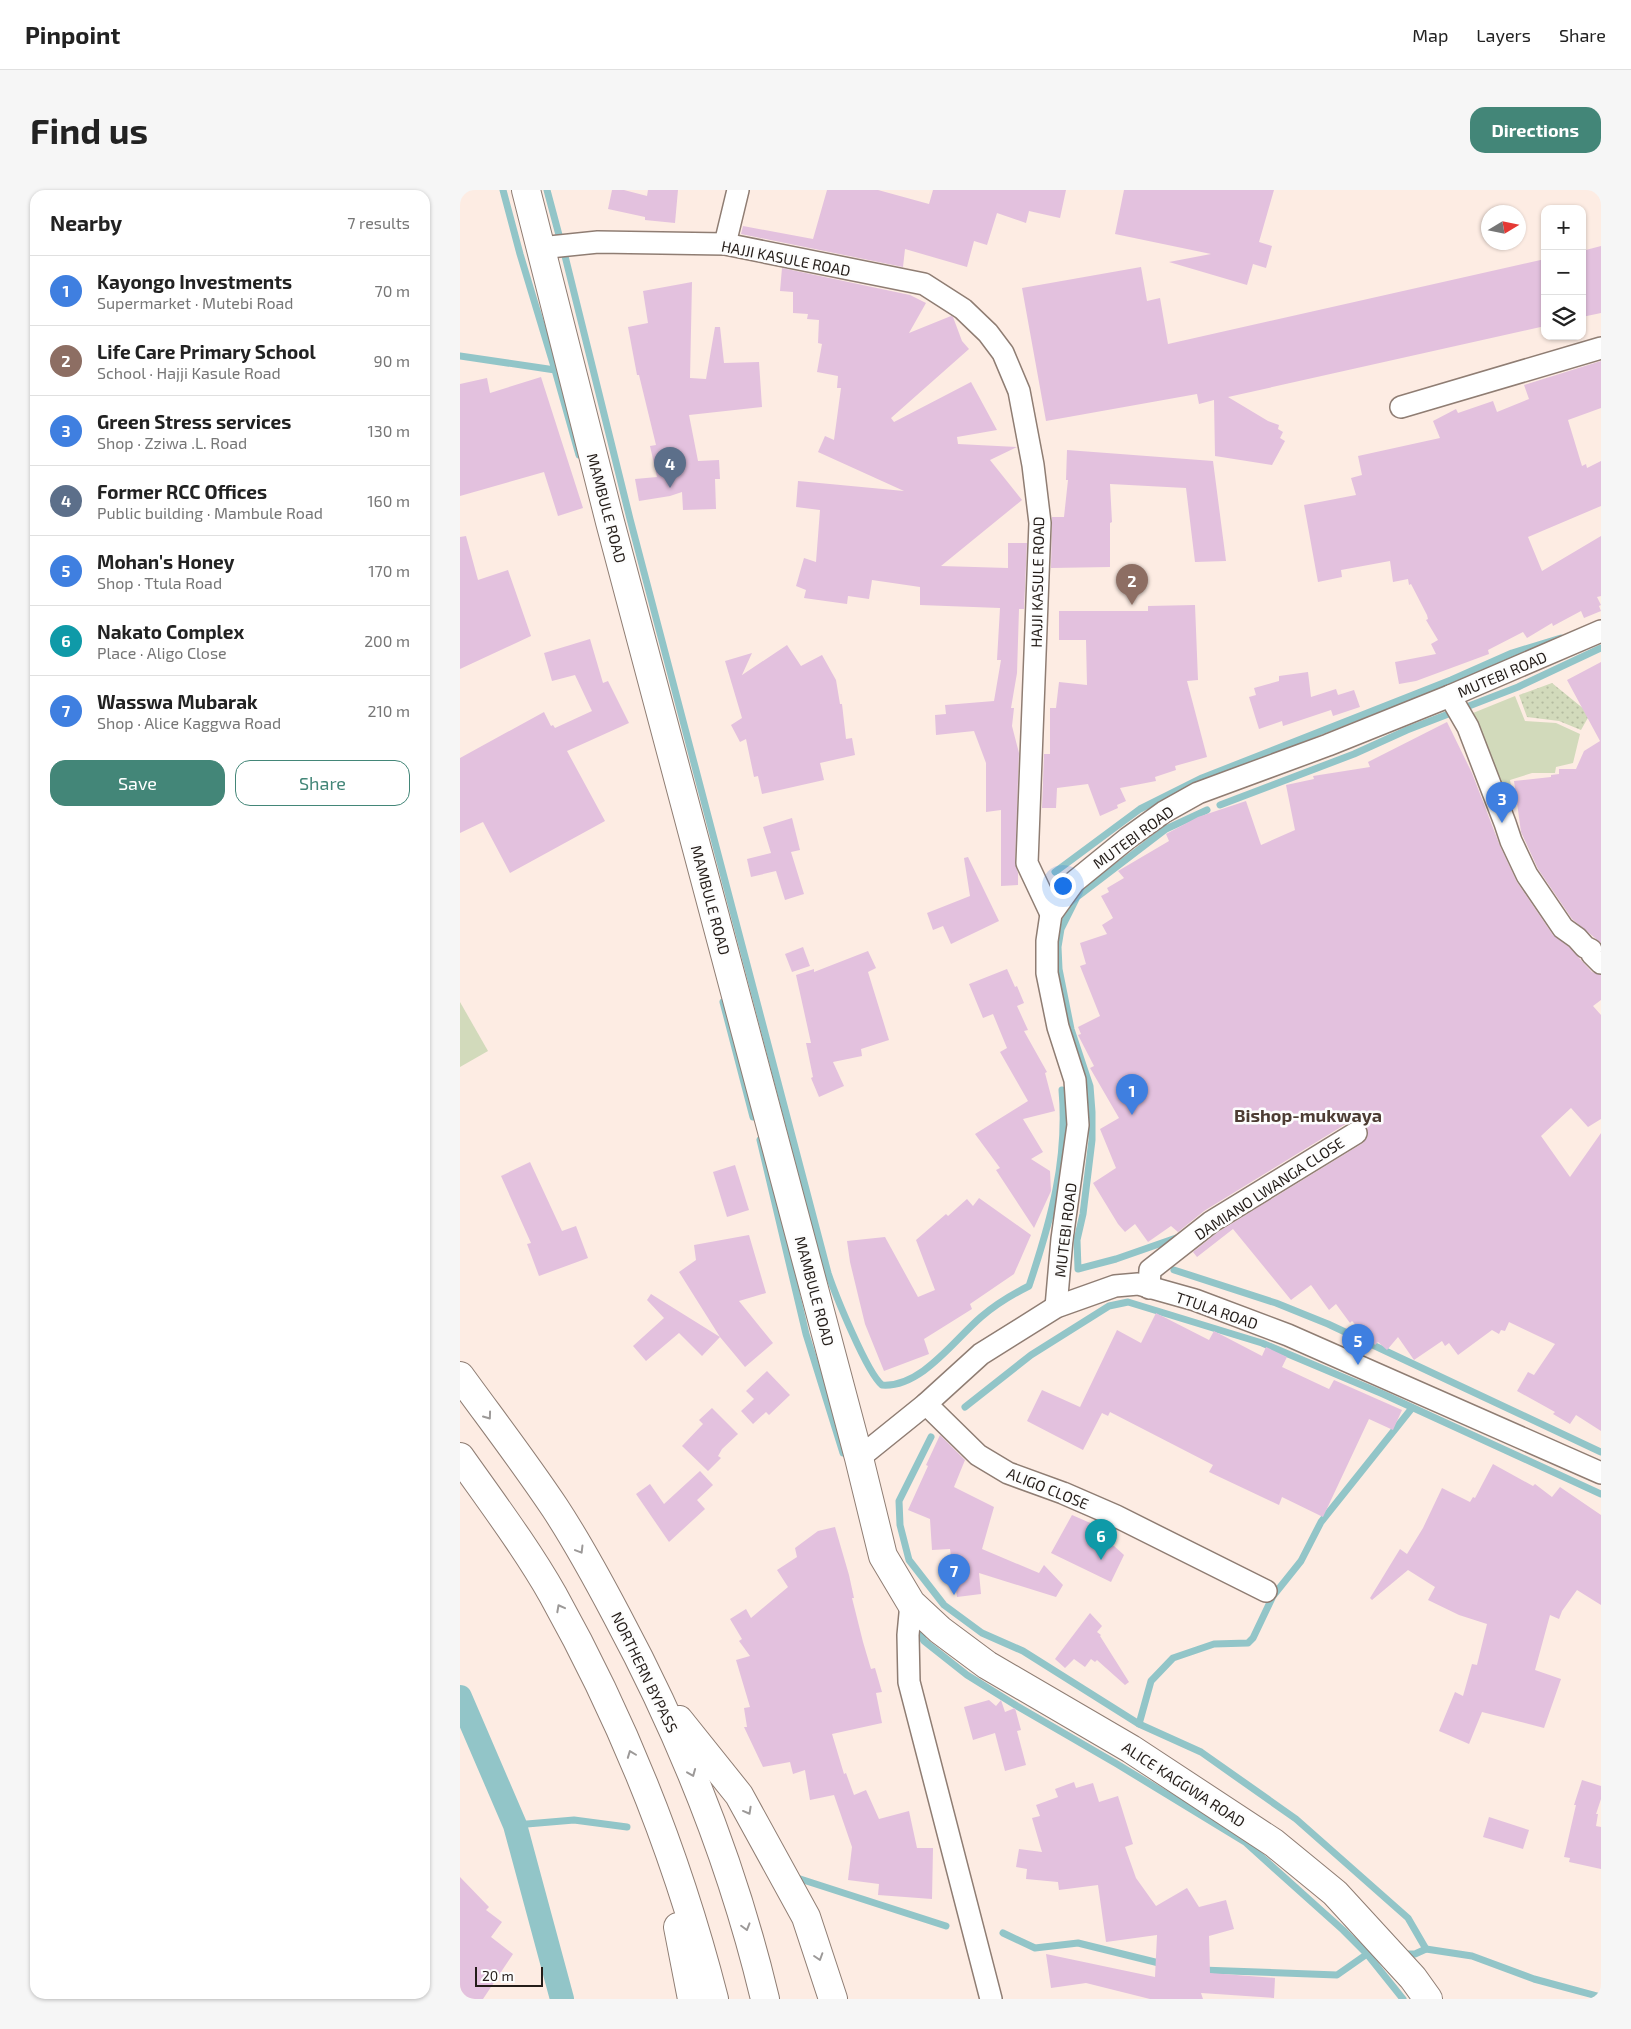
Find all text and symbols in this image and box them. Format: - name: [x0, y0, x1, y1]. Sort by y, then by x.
- text: Pinpoint: [25, 20, 120, 49]
- text: Map: [1412, 24, 1448, 46]
- text: Layers: [1476, 24, 1531, 46]
- text: Share: [1559, 24, 1606, 46]
- button: Directions: [1470, 107, 1601, 153]
- text: Find us: [30, 109, 148, 151]
- north arrow: [1481, 205, 1526, 250]
- map controls: [1541, 205, 1586, 340]
- button: +: [1541, 205, 1586, 250]
- text: Nearby: [50, 210, 122, 235]
- text: 7 results: [347, 213, 410, 232]
- street label: HAJJI KASULE ROAD: [720, 237, 852, 279]
- button: −: [1541, 250, 1586, 295]
- text: Kayongo Investments: [97, 270, 292, 293]
- text: 1: [63, 281, 69, 300]
- text: 70 m: [375, 281, 410, 300]
- text: Supermarket · Mutebi Road: [97, 293, 293, 312]
- button: layers: [1541, 295, 1586, 340]
- text: Life Care Primary School: [97, 340, 316, 363]
- text: 2: [61, 351, 71, 370]
- text: 90 m: [374, 351, 410, 370]
- text: School · Hajji Kasule Road: [97, 363, 281, 382]
- text: Green Stress services: [97, 410, 291, 433]
- text: 3: [61, 421, 71, 440]
- text: 130 m: [368, 421, 410, 440]
- text: Shop · Zziwa .L. Road: [97, 433, 247, 452]
- pin: 4: [654, 447, 686, 488]
- street label: MAMBULE ROAD: [584, 451, 630, 565]
- text: Former RCC Offices: [97, 480, 267, 503]
- text: 4: [61, 491, 71, 510]
- text: 160 m: [367, 491, 410, 510]
- text: Public building · Mambule Road: [97, 503, 323, 522]
- street label: HAJJI KASULE ROAD: [1027, 516, 1047, 648]
- text: Mohan's Honey: [97, 550, 234, 573]
- text: 5: [62, 561, 70, 580]
- text: 170 m: [368, 561, 410, 580]
- pin: 2: [1116, 564, 1148, 605]
- text: Shop · Ttula Road: [97, 573, 222, 592]
- text: Nakato Complex: [97, 620, 244, 643]
- text: 6: [61, 631, 71, 650]
- text: 200 m: [364, 631, 410, 650]
- text: Place · Aligo Close: [97, 643, 227, 662]
- street label: MUTEBI ROAD: [1455, 647, 1549, 701]
- text: Wasswa Mubarak: [97, 690, 258, 713]
- text: 7: [62, 701, 70, 720]
- text: 210 m: [367, 701, 410, 720]
- text: Shop · Alice Kaggwa Road: [97, 713, 281, 732]
- button: Save: [50, 760, 225, 806]
- button: Share: [235, 760, 410, 806]
- pin: 3: [1486, 782, 1518, 823]
- street label: MUTEBI ROAD: [1089, 802, 1177, 872]
- street label: MAMBULE ROAD: [688, 843, 734, 957]
- your location: [1050, 873, 1076, 899]
- pin: 1: [1116, 1074, 1148, 1115]
- district label: Bishop-mukwaya: [1234, 1104, 1382, 1126]
- street label: DAMIANO LWANGA CLOSE: [1191, 1133, 1347, 1243]
- street label: MUTEBI ROAD: [1050, 1182, 1080, 1278]
- street label: MAMBULE ROAD: [792, 1234, 838, 1348]
- street label: TTULA ROAD: [1173, 1287, 1261, 1333]
- pin: 5: [1342, 1324, 1374, 1365]
- one-way arrow: [483, 1410, 491, 1419]
- street label: ALIGO CLOSE: [1004, 1463, 1092, 1513]
- pin: 6: [1085, 1519, 1117, 1560]
- one-way arrow: [574, 1545, 584, 1554]
- pin: 7: [938, 1554, 970, 1595]
- one-way arrow: [556, 1604, 566, 1613]
- street label: NORTHERN BYPASS: [608, 1609, 682, 1735]
- street label: ALICE KAGGWA ROAD: [1119, 1738, 1249, 1831]
- one-way arrow: [627, 1750, 637, 1759]
- one-way arrow: [686, 1769, 696, 1777]
- one-way arrow: [742, 1806, 752, 1815]
- one-way arrow: [741, 1922, 751, 1930]
- one-way arrow: [813, 1952, 823, 1961]
- scale bar: [475, 1964, 542, 1987]
- text: 20 m: [482, 1967, 514, 1984]

